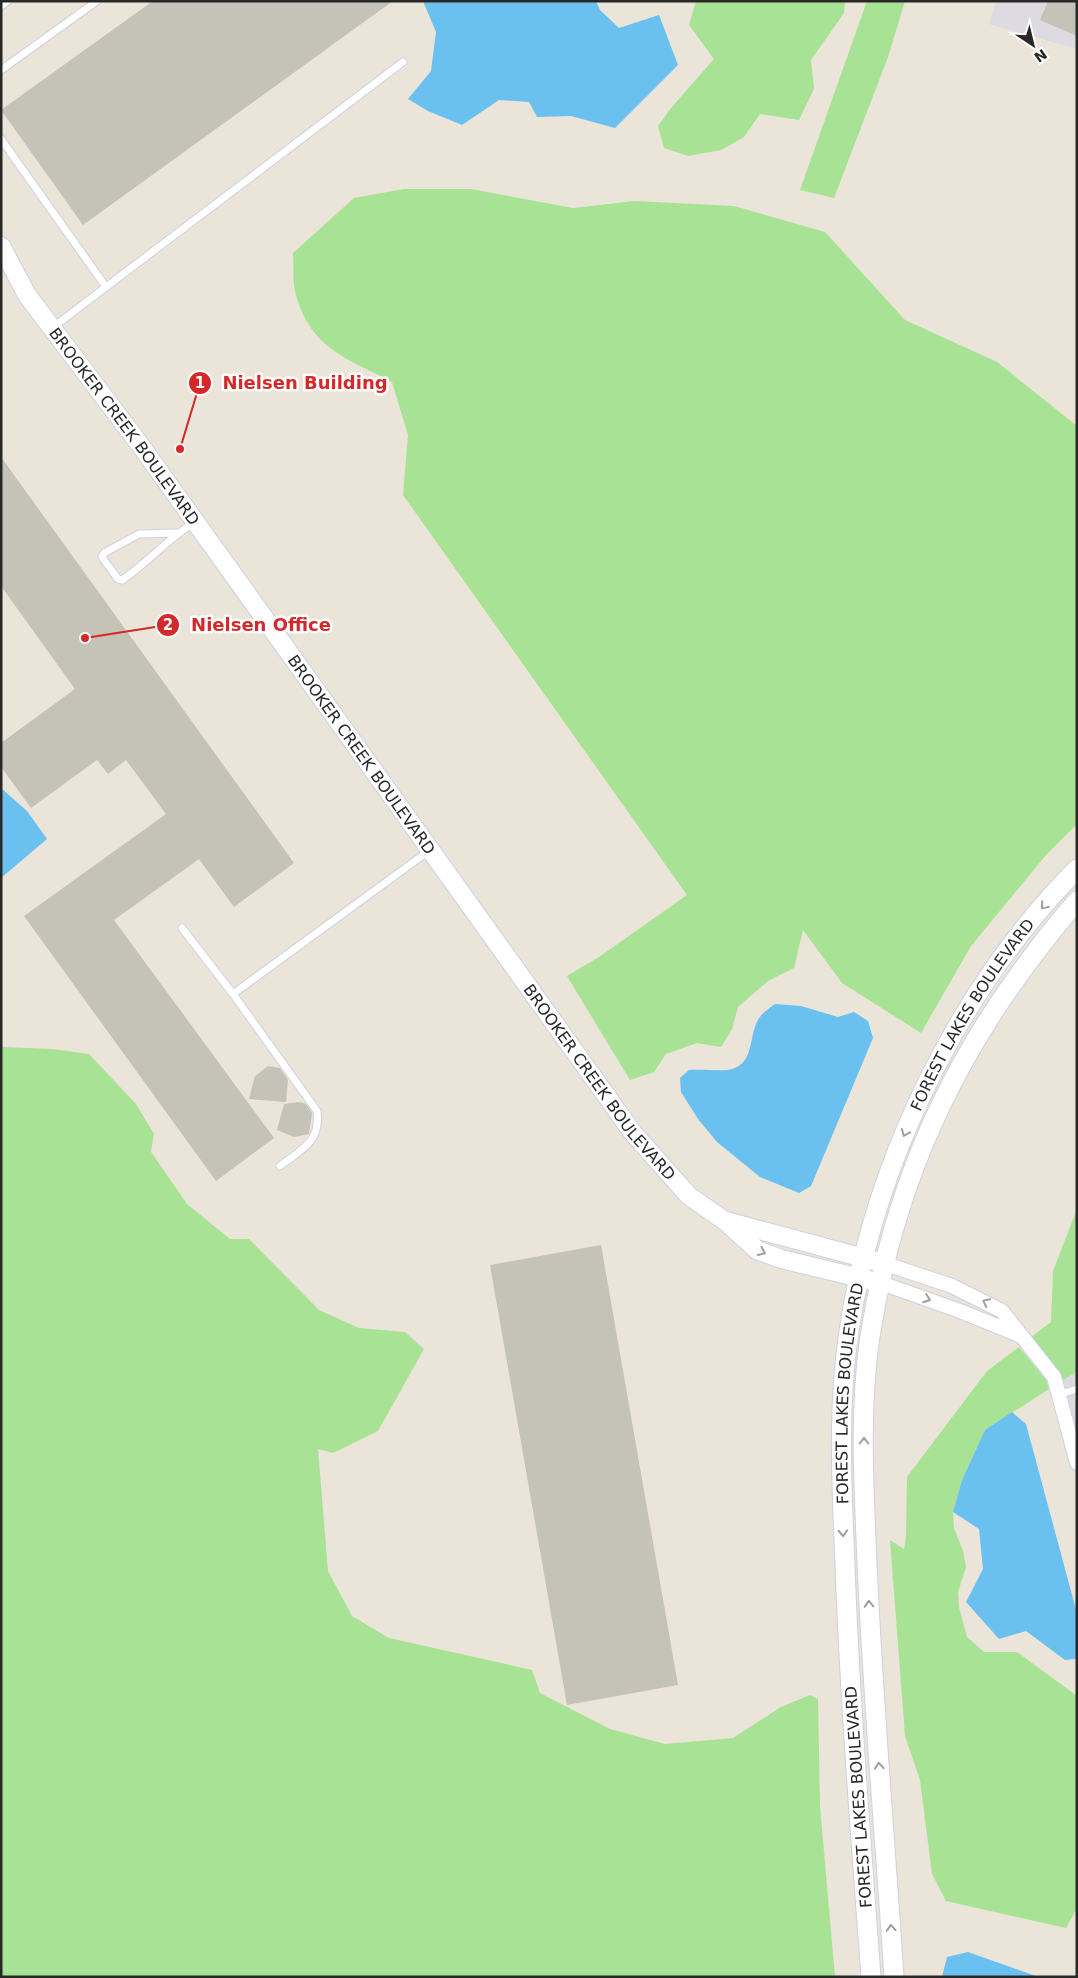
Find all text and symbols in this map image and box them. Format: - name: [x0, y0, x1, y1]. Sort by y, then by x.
- north arrow: [1008, 20, 1058, 70]
- text: N: [1031, 46, 1050, 66]
- street label: BROOKER CREEK BOULEVARD: [45, 324, 203, 529]
- callout: Nielsen Building: [188, 366, 398, 399]
- text: Nielsen Building: [222, 372, 388, 393]
- text: 1: [195, 374, 205, 392]
- callout: Nielsen Office: [156, 608, 341, 641]
- text: Nielsen Office: [191, 614, 331, 635]
- text: 2: [163, 616, 173, 634]
- street label: BROOKER CREEK BOULEVARD: [284, 651, 439, 858]
- one-way arrow: [1041, 900, 1050, 909]
- street label: FOREST LAKES BOULEVARD: [907, 915, 1038, 1114]
- street label: BROOKER CREEK BOULEVARD: [519, 981, 679, 1184]
- one-way arrow: [901, 1128, 912, 1137]
- one-way arrow: [757, 1245, 766, 1256]
- street label: FOREST LAKES BOULEVARD: [832, 1281, 868, 1504]
- one-way arrow: [922, 1293, 931, 1303]
- one-way arrow: [982, 1299, 991, 1309]
- one-way arrow: [859, 1437, 869, 1445]
- one-way arrow: [838, 1529, 849, 1537]
- one-way arrow: [863, 1600, 874, 1608]
- street label: FOREST LAKES BOULEVARD: [841, 1685, 876, 1909]
- one-way arrow: [874, 1762, 885, 1770]
- one-way arrow: [885, 1924, 896, 1932]

